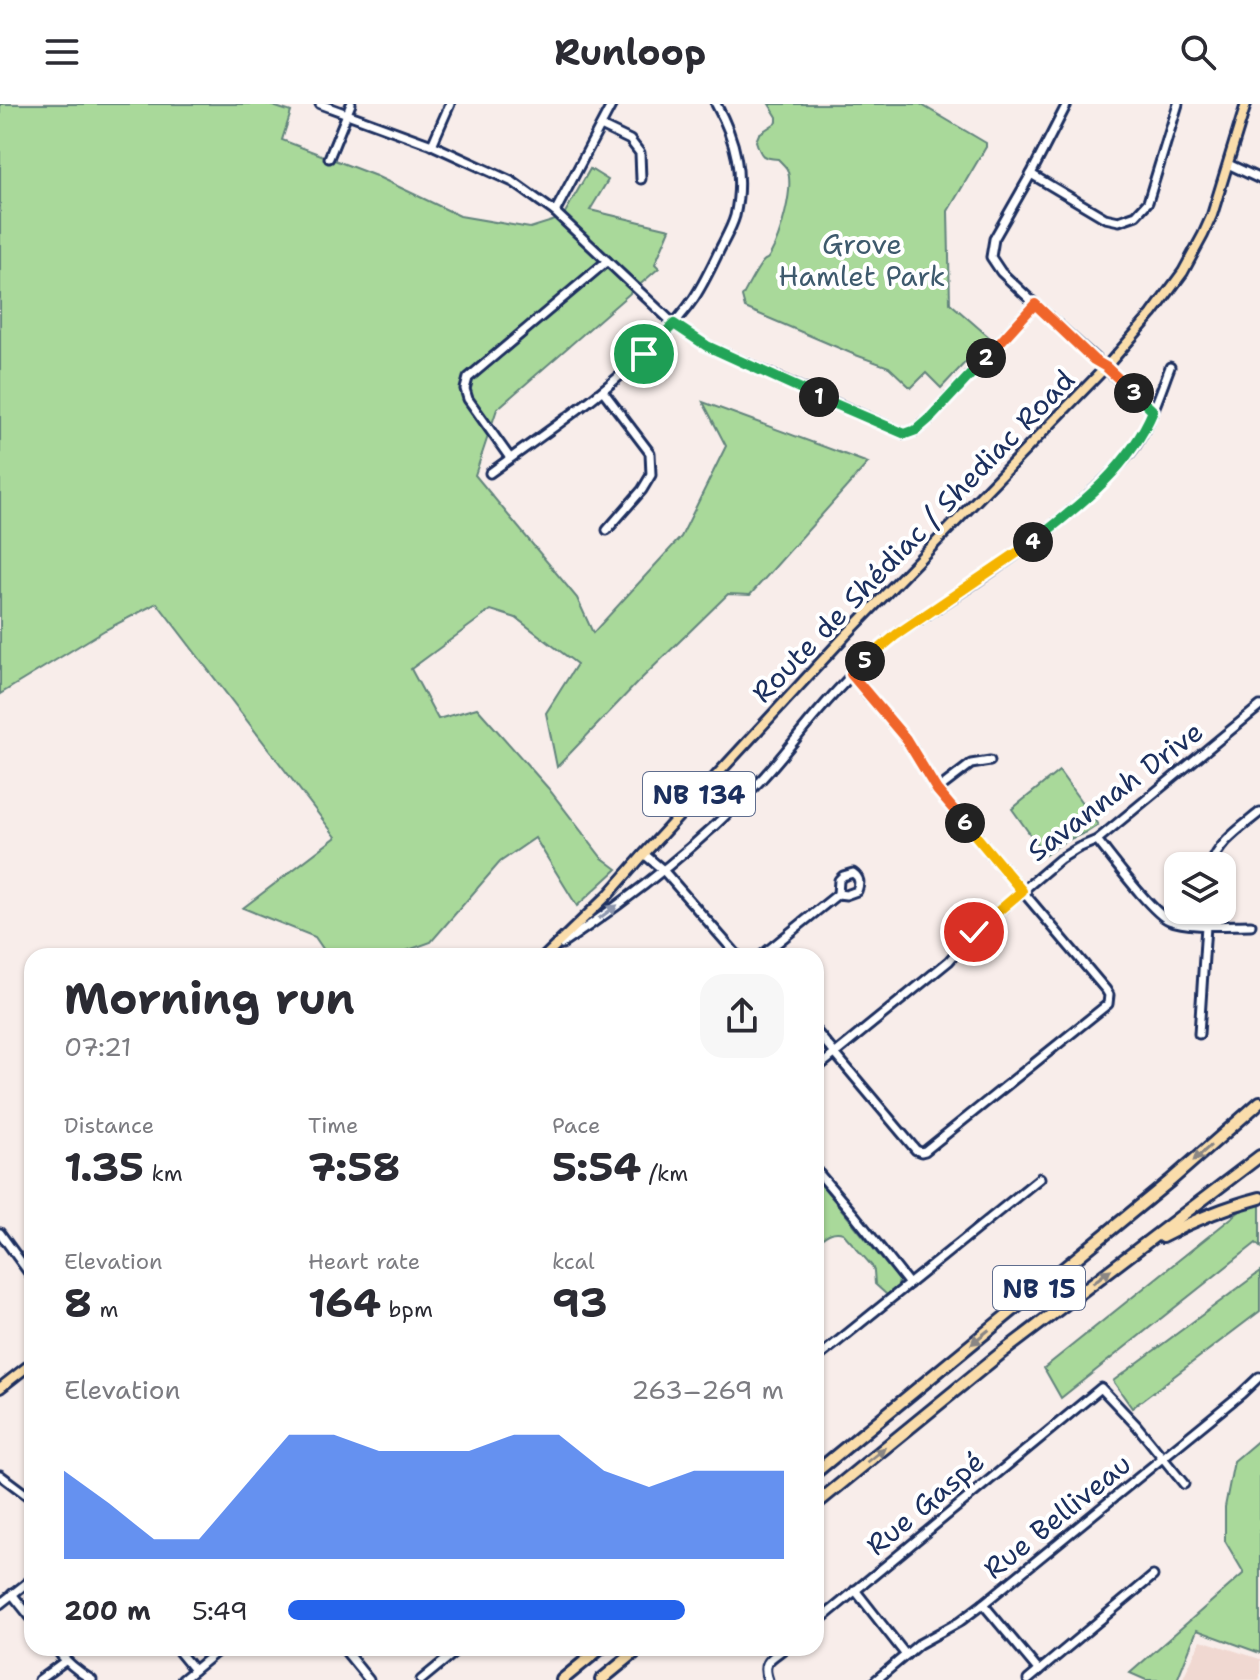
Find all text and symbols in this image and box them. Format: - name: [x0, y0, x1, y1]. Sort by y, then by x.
- text: Runloop: [554, 28, 706, 77]
- icon: menu: [40, 30, 84, 74]
- icon: search: [1176, 30, 1220, 74]
- park label: Grove Hamlet Park: [778, 225, 946, 295]
- pin: [610, 320, 678, 388]
- icon: arrive: [622, 332, 666, 376]
- pin: 2: [966, 338, 1006, 378]
- text: 2: [978, 343, 994, 372]
- street label: Route de Shédiac / Shediac Road: [743, 361, 1083, 711]
- pin: 3: [1114, 373, 1154, 413]
- pin: 1: [799, 377, 839, 417]
- text: 3: [1126, 378, 1142, 407]
- text: 1: [814, 382, 824, 411]
- pin: 4: [1013, 522, 1053, 562]
- text: 4: [1025, 527, 1041, 556]
- pin: 5: [845, 641, 885, 681]
- text: 5: [858, 646, 872, 675]
- street label: Savannah Drive: [1019, 712, 1211, 870]
- road number: NB 134: [643, 772, 755, 816]
- pin: 6: [945, 803, 985, 843]
- text: 6: [957, 808, 973, 837]
- map controls: [1164, 852, 1236, 924]
- button: layers: [1164, 852, 1236, 924]
- pin: [940, 898, 1008, 966]
- one-way arrow: [598, 904, 619, 920]
- icon: check: [952, 910, 996, 954]
- text: Morning run: [64, 969, 355, 1028]
- button: share: [700, 974, 784, 1058]
- text: 07:21: [64, 1029, 132, 1064]
- text: Distance: [64, 1111, 154, 1140]
- text: Time: [308, 1111, 358, 1140]
- text: Pace: [552, 1111, 600, 1140]
- text: 1.35: [64, 1140, 144, 1194]
- text: 7:58: [308, 1140, 400, 1194]
- text: 5:54: [552, 1140, 641, 1194]
- one-way arrow: [1192, 1144, 1212, 1161]
- text: km: [144, 1159, 183, 1188]
- text: /km: [641, 1159, 688, 1188]
- text: Elevation: [64, 1247, 162, 1276]
- text: Heart rate: [308, 1247, 420, 1276]
- text: kcal: [552, 1247, 595, 1276]
- road number: NB 15: [993, 1266, 1085, 1310]
- one-way arrow: [1092, 1269, 1112, 1285]
- text: 8: [64, 1276, 92, 1330]
- text: 164: [308, 1276, 381, 1330]
- text: 93: [552, 1276, 608, 1330]
- text: m: [92, 1295, 118, 1324]
- text: bpm: [381, 1295, 433, 1324]
- one-way arrow: [970, 1328, 990, 1345]
- text: Elevation: [64, 1372, 180, 1407]
- text: 263–269 m: [631, 1372, 784, 1407]
- street label: Rue Gaspé: [858, 1442, 992, 1564]
- street label: Rue Belliveau: [975, 1445, 1139, 1587]
- one-way arrow: [866, 1447, 886, 1464]
- text: 200 m: [64, 1593, 151, 1628]
- text: 5:49: [192, 1593, 248, 1628]

